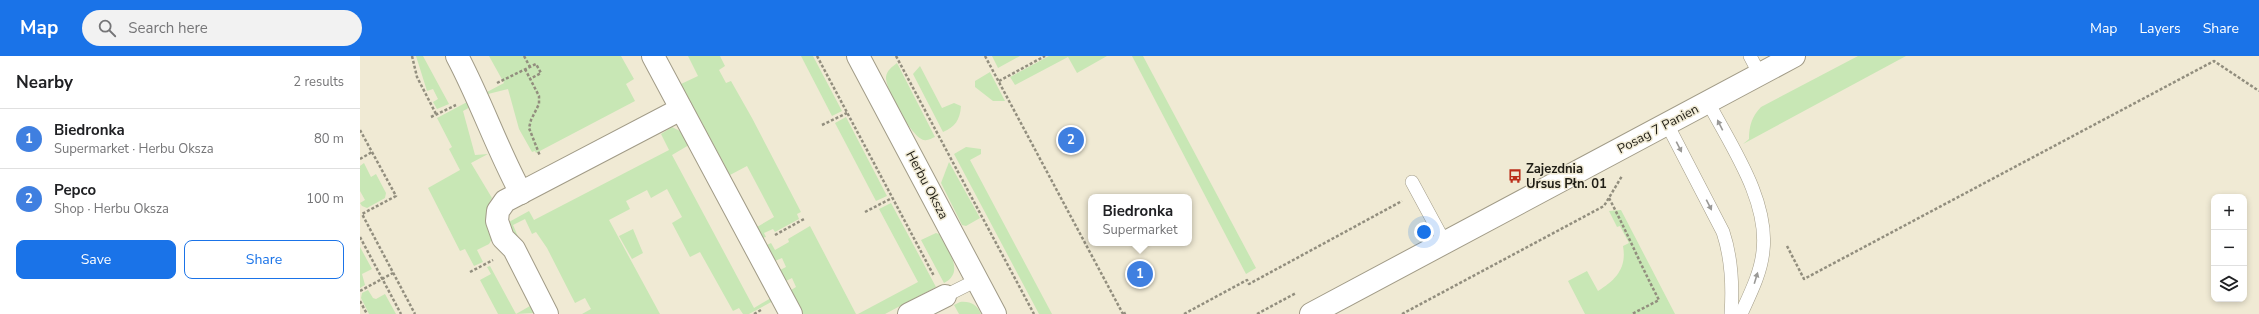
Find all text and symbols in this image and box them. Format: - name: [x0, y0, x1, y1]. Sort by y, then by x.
- search box: [82, 10, 362, 46]
- text: Map: [20, 15, 58, 41]
- icon: search: [96, 17, 118, 39]
- text: Search here: [128, 18, 208, 38]
- text: Map: [2090, 19, 2117, 38]
- text: Layers: [2139, 19, 2181, 38]
- text: Share: [2203, 19, 2239, 38]
- text: Nearby: [16, 71, 73, 94]
- text: 2 results: [293, 73, 344, 91]
- street label: Posag 7 Panien: [1614, 100, 1702, 158]
- text: Biedronka: [54, 120, 125, 140]
- one-way arrow: [1717, 120, 1723, 131]
- pin: 2: [1058, 125, 1084, 155]
- text: 1: [25, 130, 33, 148]
- text: 80 m: [314, 130, 344, 148]
- text: Supermarket · Herbu Oksza: [54, 140, 214, 158]
- one-way arrow: [1676, 141, 1682, 153]
- street label: Herbu Oksza: [901, 148, 953, 222]
- place label: Zajezdnia Ursus Płn. 01: [1526, 160, 1607, 193]
- bus stop icon: Zajezdnia Ursus Płn. 01: [1507, 168, 1523, 184]
- text: Pepco: [54, 180, 96, 200]
- text: 2: [25, 190, 33, 208]
- text: 100 m: [306, 190, 344, 208]
- popup: [1088, 194, 1192, 246]
- map controls: [2211, 194, 2247, 302]
- button: +: [2211, 194, 2247, 230]
- one-way arrow: [1705, 199, 1712, 211]
- text: Shop · Herbu Oksza: [54, 200, 169, 218]
- text: Biedronka: [1103, 201, 1173, 221]
- text: Supermarket: [1103, 221, 1177, 239]
- your location: [1414, 222, 1434, 242]
- button: −: [2211, 230, 2247, 266]
- button: Save: [16, 240, 176, 279]
- button: Share: [184, 240, 344, 279]
- pin: 1: [1127, 259, 1153, 289]
- button: layers: [2211, 266, 2247, 302]
- one-way arrow: [1753, 272, 1759, 284]

